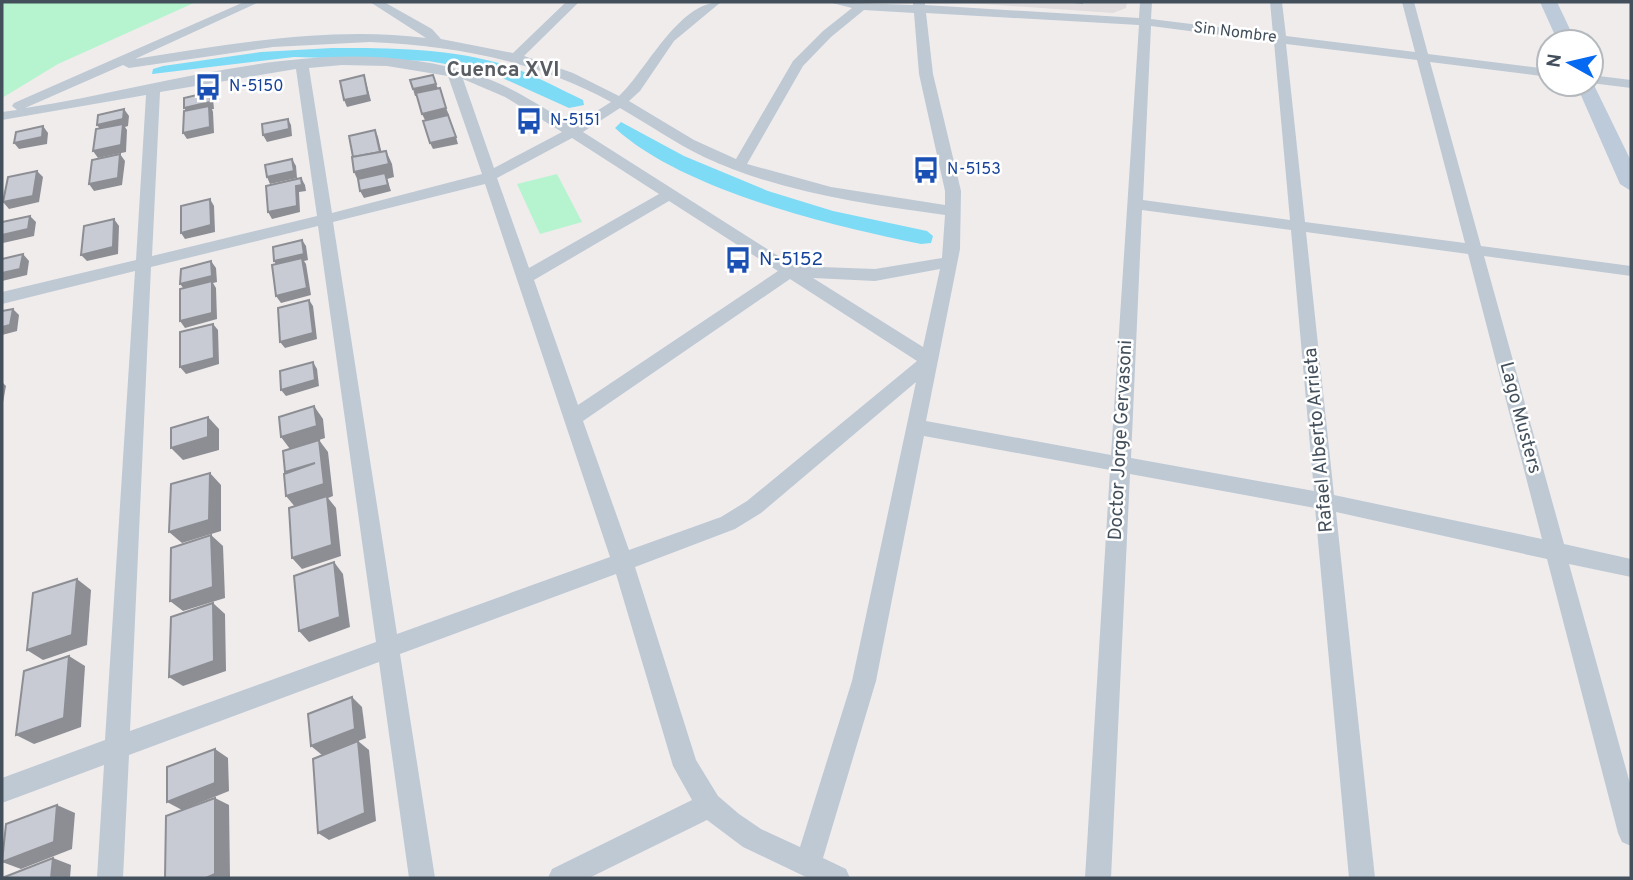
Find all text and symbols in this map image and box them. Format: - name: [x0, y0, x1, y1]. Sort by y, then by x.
- street label: Sin Nombre: [1192, 18, 1278, 48]
- north arrow: [1535, 28, 1605, 98]
- text: N: [1542, 52, 1568, 69]
- district label: Cuenca XVI: [447, 57, 559, 84]
- bus stop icon: N-5150: [193, 72, 223, 102]
- place label: N-5150: [229, 77, 284, 97]
- bus stop icon: N-5151: [514, 106, 544, 136]
- place label: N-5151: [550, 111, 600, 131]
- bus stop icon: N-5153: [911, 155, 941, 185]
- place label: N-5153: [947, 160, 1001, 180]
- bus stop icon: N-5152: [723, 245, 753, 275]
- place label: N-5152: [759, 248, 823, 272]
- street label: Doctor Jorge Gervasoni: [1104, 339, 1138, 541]
- street label: Rafael Alberto Arrieta: [1299, 347, 1339, 533]
- street label: Lago Musters: [1494, 359, 1546, 477]

